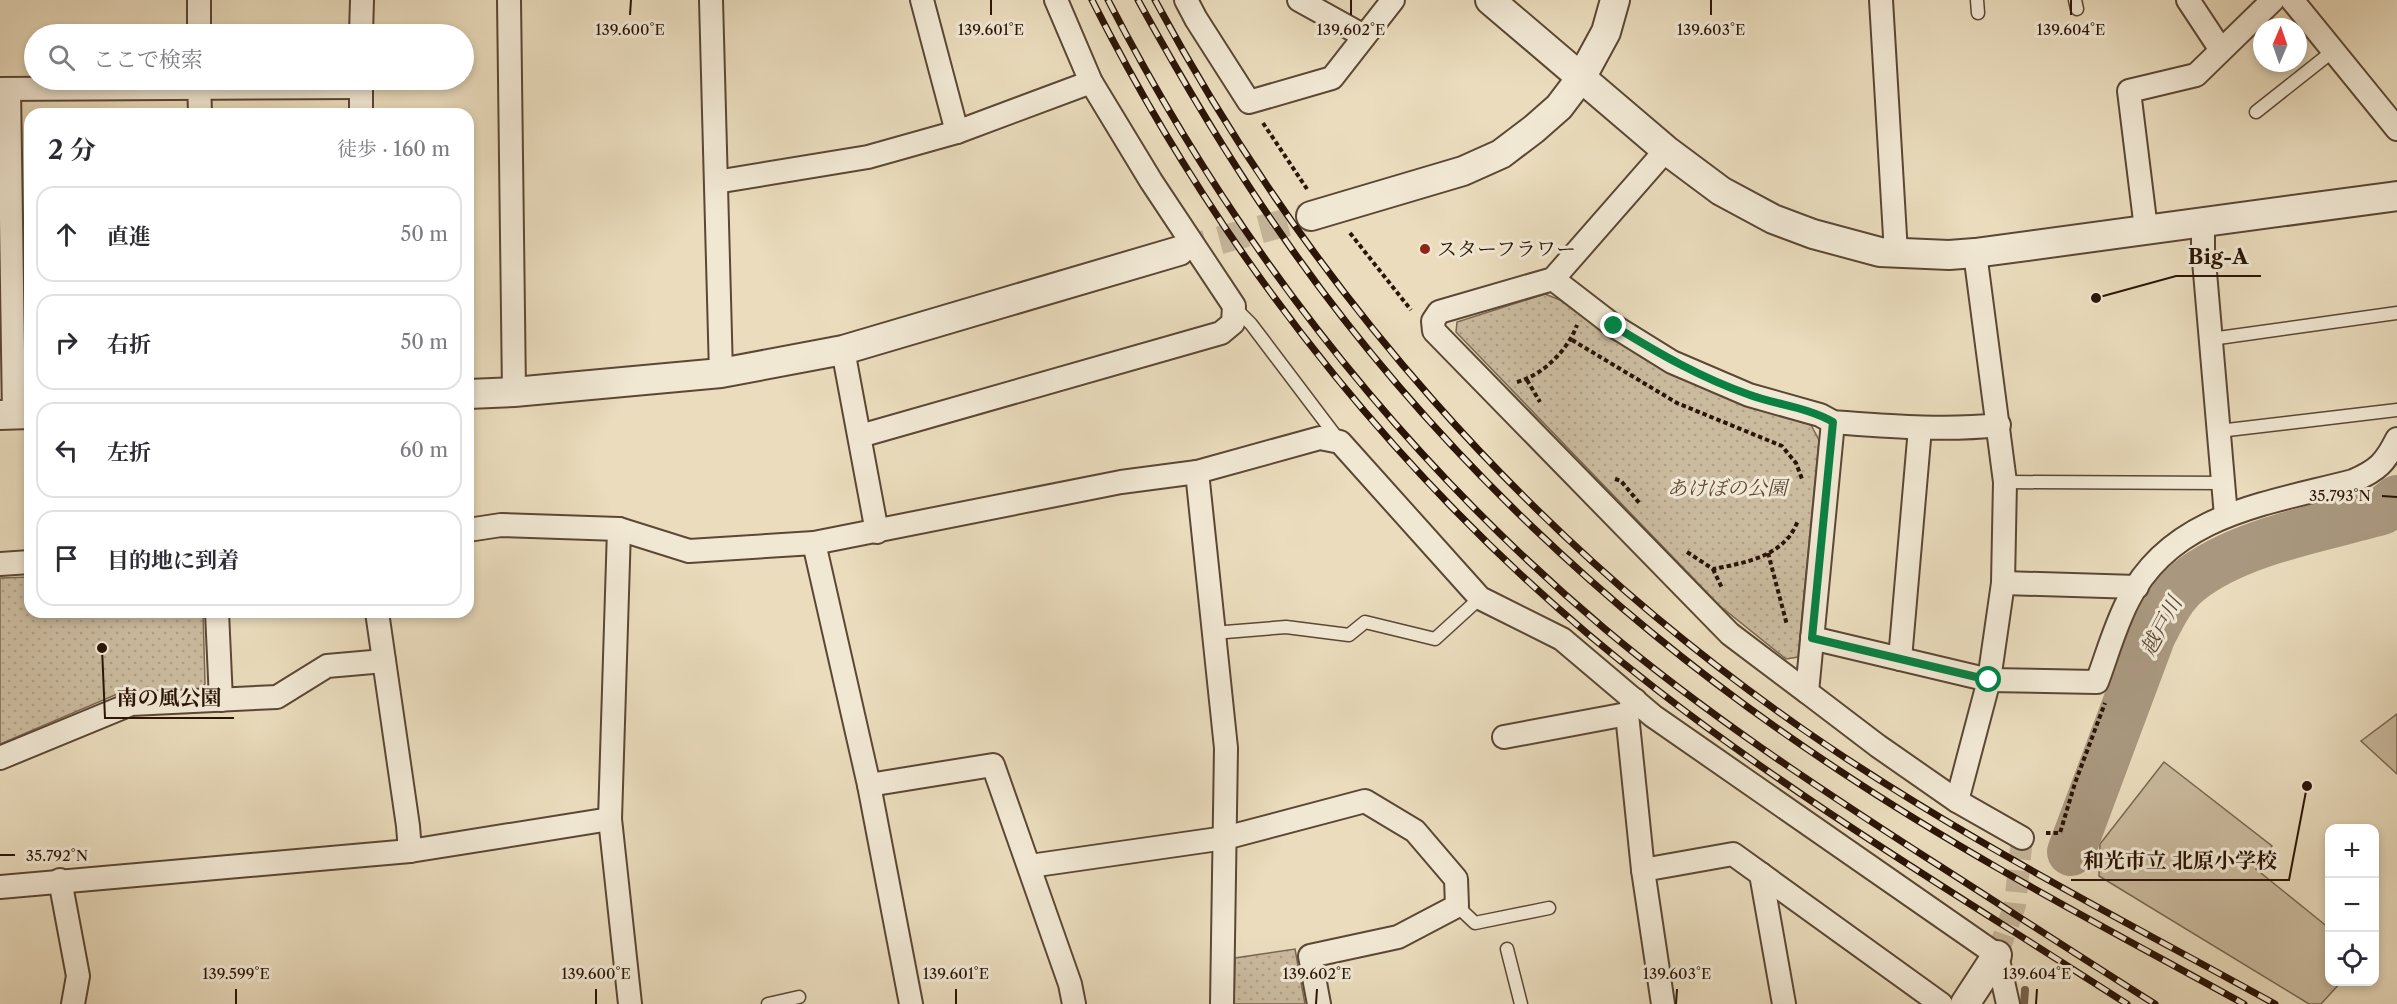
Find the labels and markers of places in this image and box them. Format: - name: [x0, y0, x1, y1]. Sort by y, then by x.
- place label: スターフラワー: [1437, 237, 1576, 261]
- callout: Big-A: [2176, 237, 2261, 276]
- marker: スターフラワー: [1418, 242, 1432, 256]
- callout: 南の風公園: [105, 679, 234, 718]
- callout: 和光市立 北原小学校: [2071, 841, 2289, 880]

